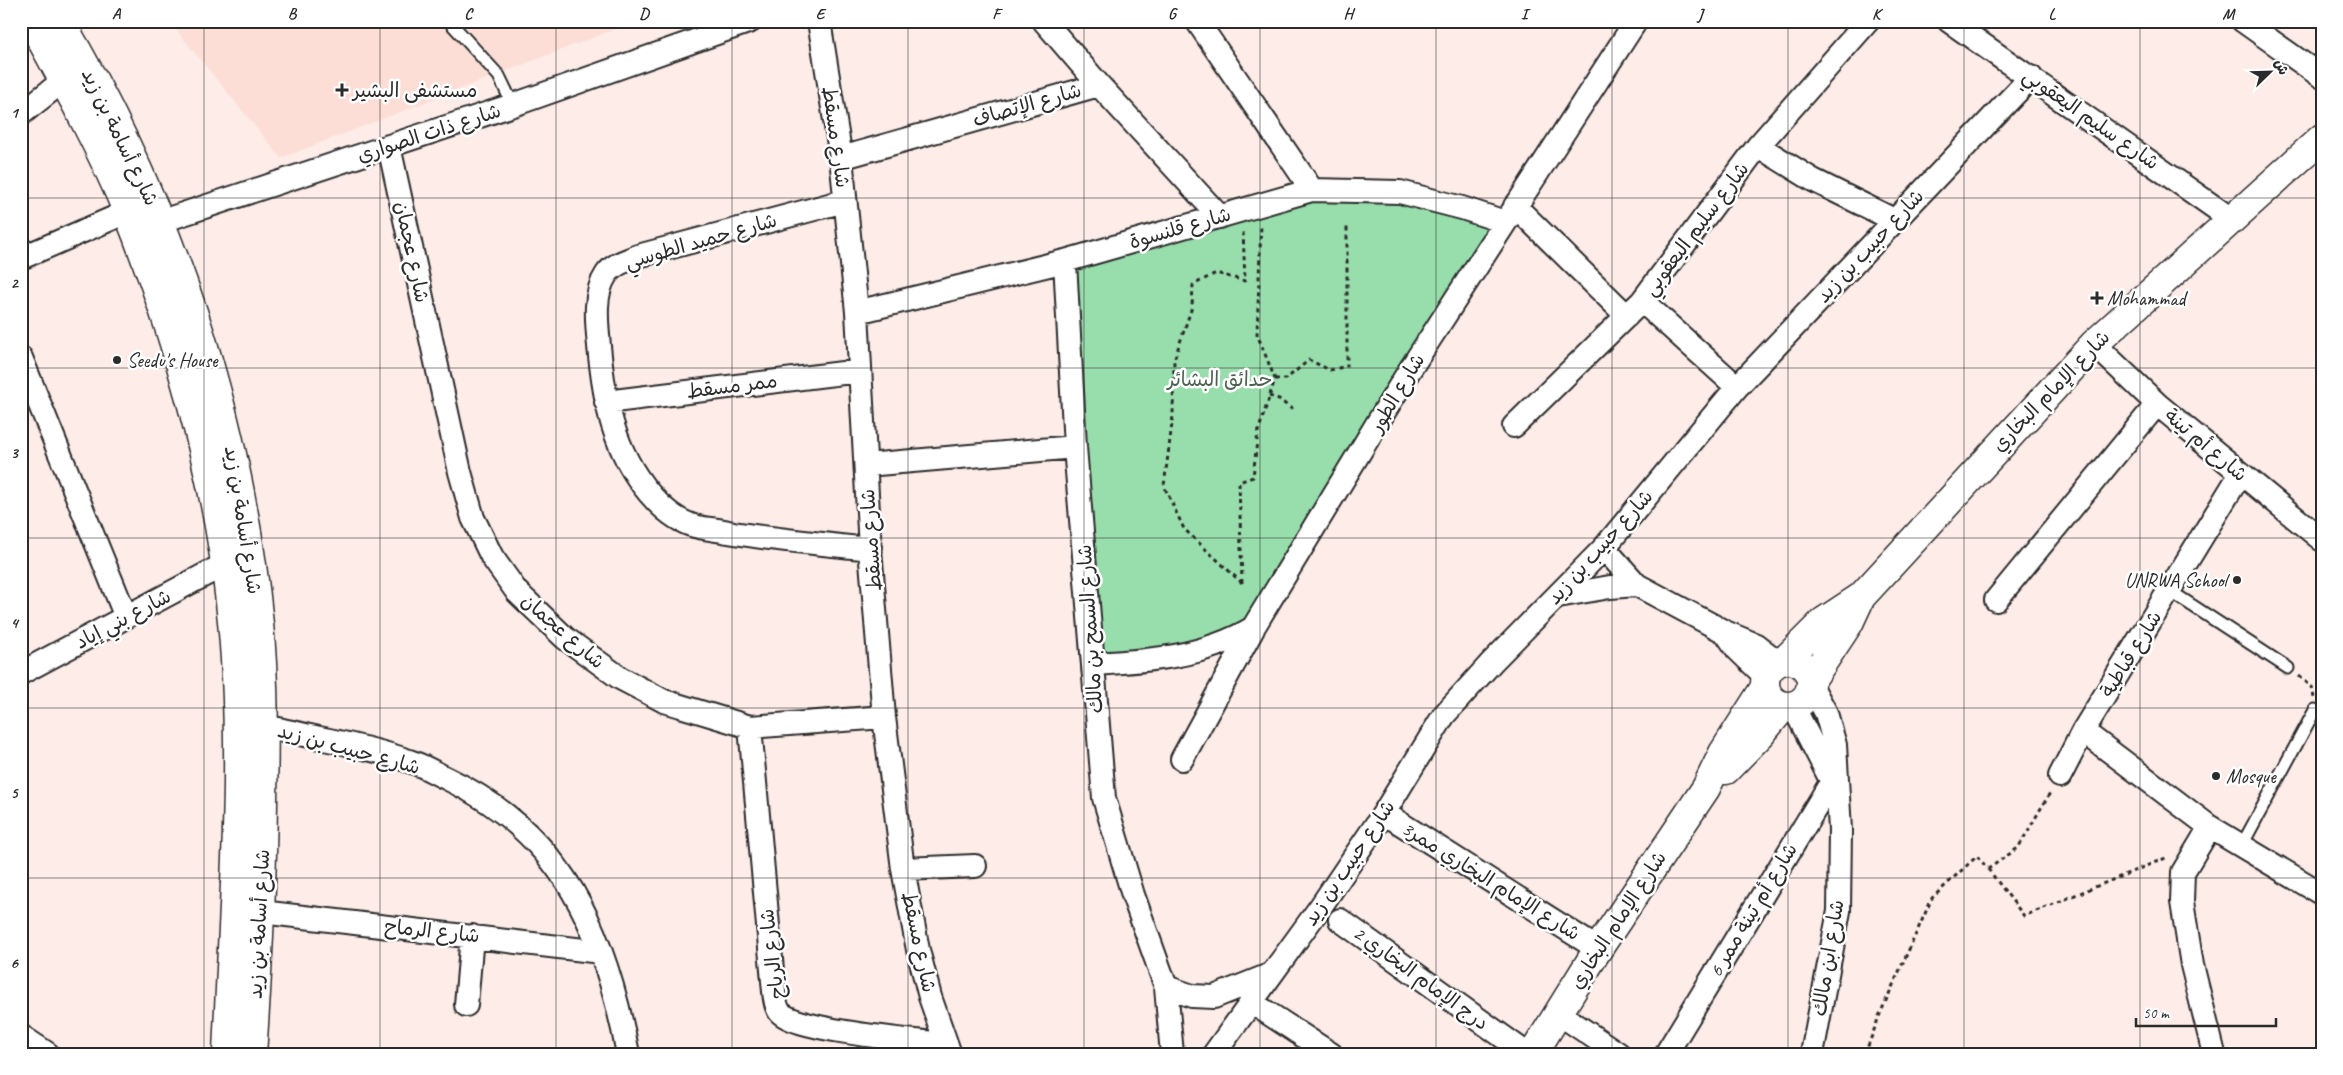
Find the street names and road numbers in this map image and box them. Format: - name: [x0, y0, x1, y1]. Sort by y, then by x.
- street label: شارع سليم اليعقوبي: [2015, 63, 2164, 179]
- street label: شارع أسامة بن زيد: [75, 64, 164, 210]
- street label: شارع الإتصاف: [970, 78, 1084, 133]
- street label: شارع مسقط: [816, 85, 855, 190]
- street label: شارع ذات الصواري: [354, 98, 505, 170]
- street label: شارع سليم اليعقوبي: [1638, 157, 1758, 304]
- street label: شارع حبيب بن زيد: [1811, 184, 1930, 309]
- street label: شارع عجمان: [388, 199, 435, 305]
- street label: شارع قلنسوة: [1126, 202, 1234, 255]
- street label: شارع حميد الطوسي: [622, 207, 781, 279]
- street label: شارع الإمام البخاري: [1987, 325, 2117, 458]
- street label: شارع الطور: [1363, 349, 1431, 439]
- street label: ممر مسقط: [685, 368, 779, 404]
- street label: شارع أم تينة: [2158, 403, 2253, 489]
- street label: شارع أسامة بن زيد: [218, 444, 267, 596]
- street label: شارع حبيب بن زيد: [1542, 484, 1659, 610]
- street label: شارع مسقط: [855, 488, 888, 592]
- street label: شارع السمح بن مالك: [1072, 544, 1109, 714]
- street label: شارع بني إياد: [71, 583, 178, 659]
- street label: شارع عجمان: [515, 588, 610, 675]
- street label: شارع قباطية: [2095, 606, 2168, 702]
- street label: شارع حبيب بن زيد: [275, 718, 423, 781]
- street label: شارع حبيب بن زيد: [1298, 795, 1401, 931]
- street label: شارع الإمام البخاري ممر3: [1396, 816, 1585, 948]
- street label: شارع أم تينة ممر 6: [1703, 838, 1805, 983]
- street label: شارع الإمام البخاري: [1564, 846, 1674, 995]
- street label: شارع أسامة بن زيد: [243, 848, 276, 1000]
- street label: شارع مسقط: [895, 889, 942, 995]
- street label: شارع ابن مالك: [1806, 898, 1851, 1018]
- street label: شارع الرياح: [754, 907, 791, 1001]
- street label: شارع الرماح: [383, 914, 481, 949]
- street label: درج الإمام البخاري 2: [1347, 920, 1494, 1037]

